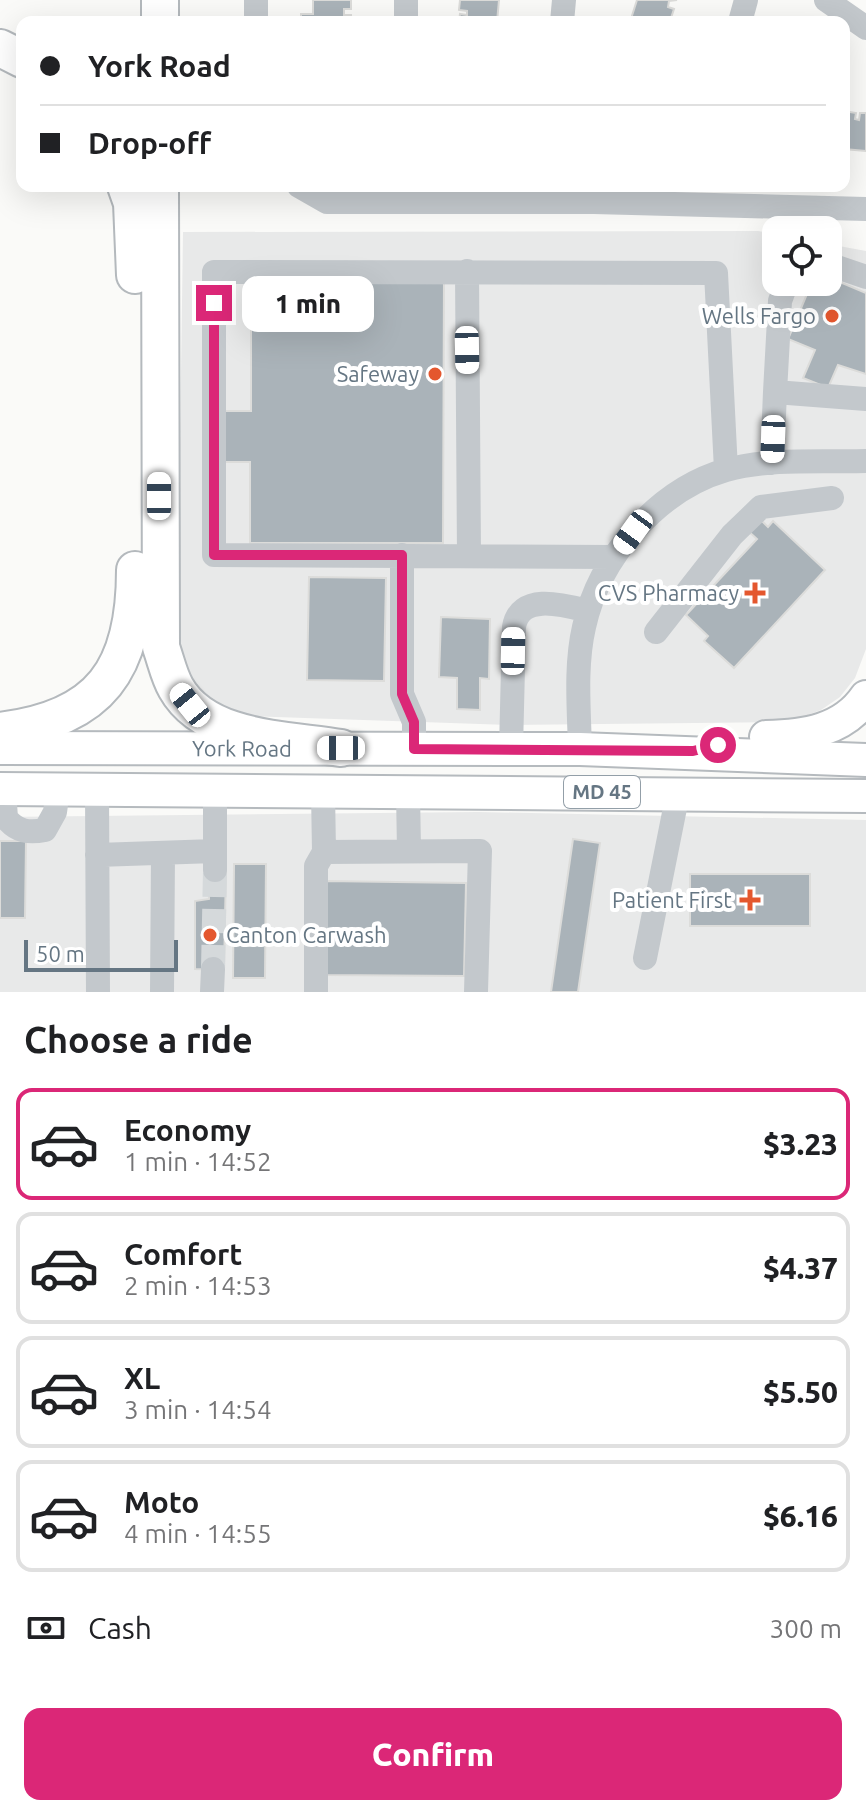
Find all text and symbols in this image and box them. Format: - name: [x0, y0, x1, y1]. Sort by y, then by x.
- text: York Road: [88, 49, 231, 83]
- text: Drop-off: [88, 126, 211, 160]
- map controls: [762, 216, 842, 296]
- button: locate: [762, 216, 842, 296]
- callout: 1 min: [242, 275, 374, 331]
- route end: [196, 285, 232, 321]
- text: 1 min: [275, 289, 341, 318]
- place label: Wells Fargo: [702, 303, 816, 328]
- marker: Wells Fargo: [823, 307, 841, 325]
- car: [455, 326, 479, 374]
- place label: Safeway: [337, 361, 419, 386]
- marker: Safeway: [426, 365, 444, 383]
- car: [760, 415, 786, 463]
- car: [147, 472, 171, 520]
- car: [609, 506, 657, 558]
- place label: CVS Pharmacy: [598, 580, 739, 605]
- marker: CVS Pharmacy: [746, 584, 764, 602]
- car: [501, 627, 525, 675]
- car: [166, 679, 214, 731]
- route start: [700, 727, 736, 763]
- street label: York Road: [192, 735, 292, 761]
- car: [317, 736, 365, 760]
- road number: MD 45: [564, 776, 640, 808]
- place label: Patient First: [612, 887, 732, 912]
- marker: Patient First: [739, 889, 761, 911]
- place label: Canton Carwash: [226, 922, 387, 947]
- marker: Canton Carwash: [201, 926, 219, 944]
- scale bar: [24, 936, 178, 972]
- text: 50 m: [36, 941, 85, 966]
- text: Choose a ride: [24, 1019, 253, 1060]
- icon: car: [28, 1108, 100, 1180]
- text: Economy: [124, 1113, 251, 1147]
- text: $3.23: [763, 1127, 838, 1161]
- text: 1 min · 14:52: [124, 1147, 272, 1176]
- icon: car: [28, 1232, 100, 1304]
- text: Comfort: [124, 1237, 242, 1271]
- text: $4.37: [763, 1251, 838, 1285]
- text: 2 min · 14:53: [124, 1271, 272, 1300]
- icon: car: [28, 1356, 100, 1428]
- text: XL: [124, 1361, 160, 1395]
- text: $5.50: [763, 1375, 838, 1409]
- text: 3 min · 14:54: [124, 1395, 272, 1424]
- icon: car: [28, 1480, 100, 1552]
- text: Moto: [124, 1485, 199, 1519]
- text: $6.16: [763, 1499, 838, 1533]
- text: 4 min · 14:55: [124, 1519, 272, 1548]
- icon: cash: [24, 1606, 68, 1650]
- text: Cash: [88, 1611, 152, 1645]
- text: 300 m: [770, 1614, 842, 1643]
- button: Confirm: [24, 1708, 842, 1800]

